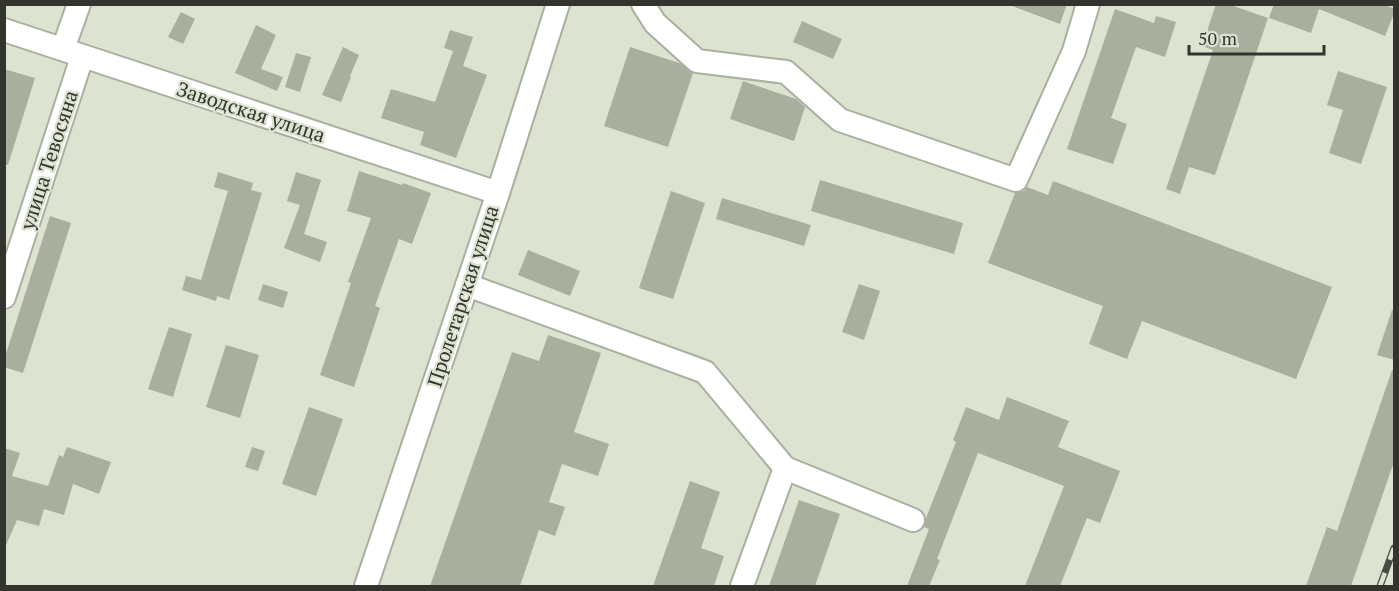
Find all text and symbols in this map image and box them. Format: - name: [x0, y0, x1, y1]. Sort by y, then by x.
- scale bar: [1189, 18, 1324, 56]
- text: 50 m: [1198, 26, 1238, 50]
- street label: Заводская улица: [173, 75, 329, 148]
- street label: улица Тевосяна: [13, 87, 84, 234]
- street label: Пролетарская улица: [420, 202, 505, 390]

